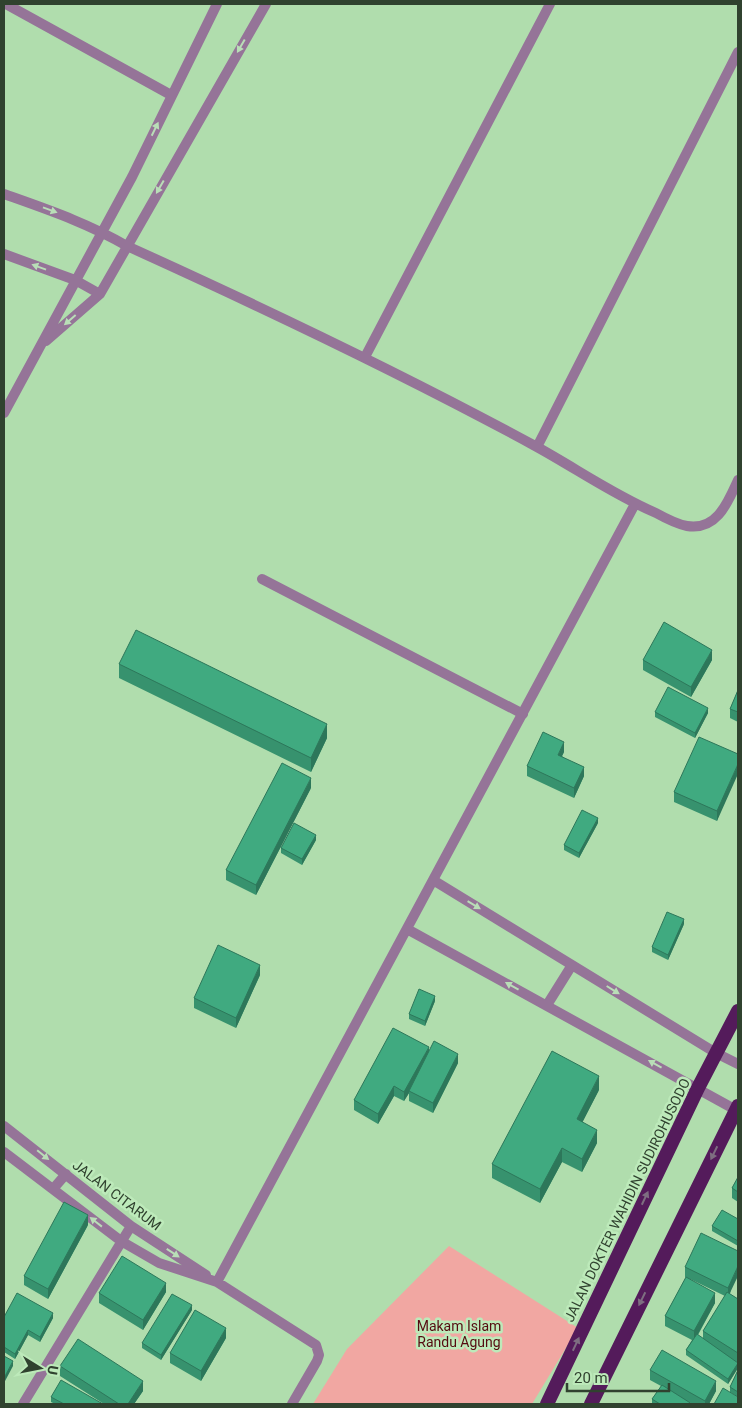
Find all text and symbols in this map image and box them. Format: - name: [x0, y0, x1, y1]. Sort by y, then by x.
- one-way arrow: [237, 39, 246, 53]
- one-way arrow: [151, 122, 159, 136]
- one-way arrow: [156, 179, 164, 194]
- one-way arrow: [43, 206, 58, 214]
- one-way arrow: [31, 263, 46, 271]
- one-way arrow: [65, 314, 77, 326]
- one-way arrow: [468, 900, 481, 910]
- one-way arrow: [506, 982, 519, 991]
- one-way arrow: [606, 985, 620, 994]
- one-way arrow: [648, 1060, 662, 1069]
- street label: JALAN DOKTER WAHIDIN SUDIROHUSODO: [561, 1076, 693, 1324]
- one-way arrow: [710, 1146, 718, 1160]
- one-way arrow: [36, 1150, 49, 1161]
- street label: JALAN CITARUM: [70, 1157, 164, 1233]
- one-way arrow: [642, 1191, 650, 1205]
- one-way arrow: [90, 1217, 103, 1228]
- one-way arrow: [166, 1248, 180, 1258]
- one-way arrow: [638, 1292, 646, 1306]
- park label: Makam Islam Randu Agung: [417, 1318, 501, 1350]
- one-way arrow: [571, 1337, 580, 1352]
- north arrow: [15, 1343, 65, 1393]
- scale bar: [567, 1360, 670, 1392]
- text: U: [44, 1364, 61, 1376]
- text: 20 m: [574, 1369, 608, 1387]

